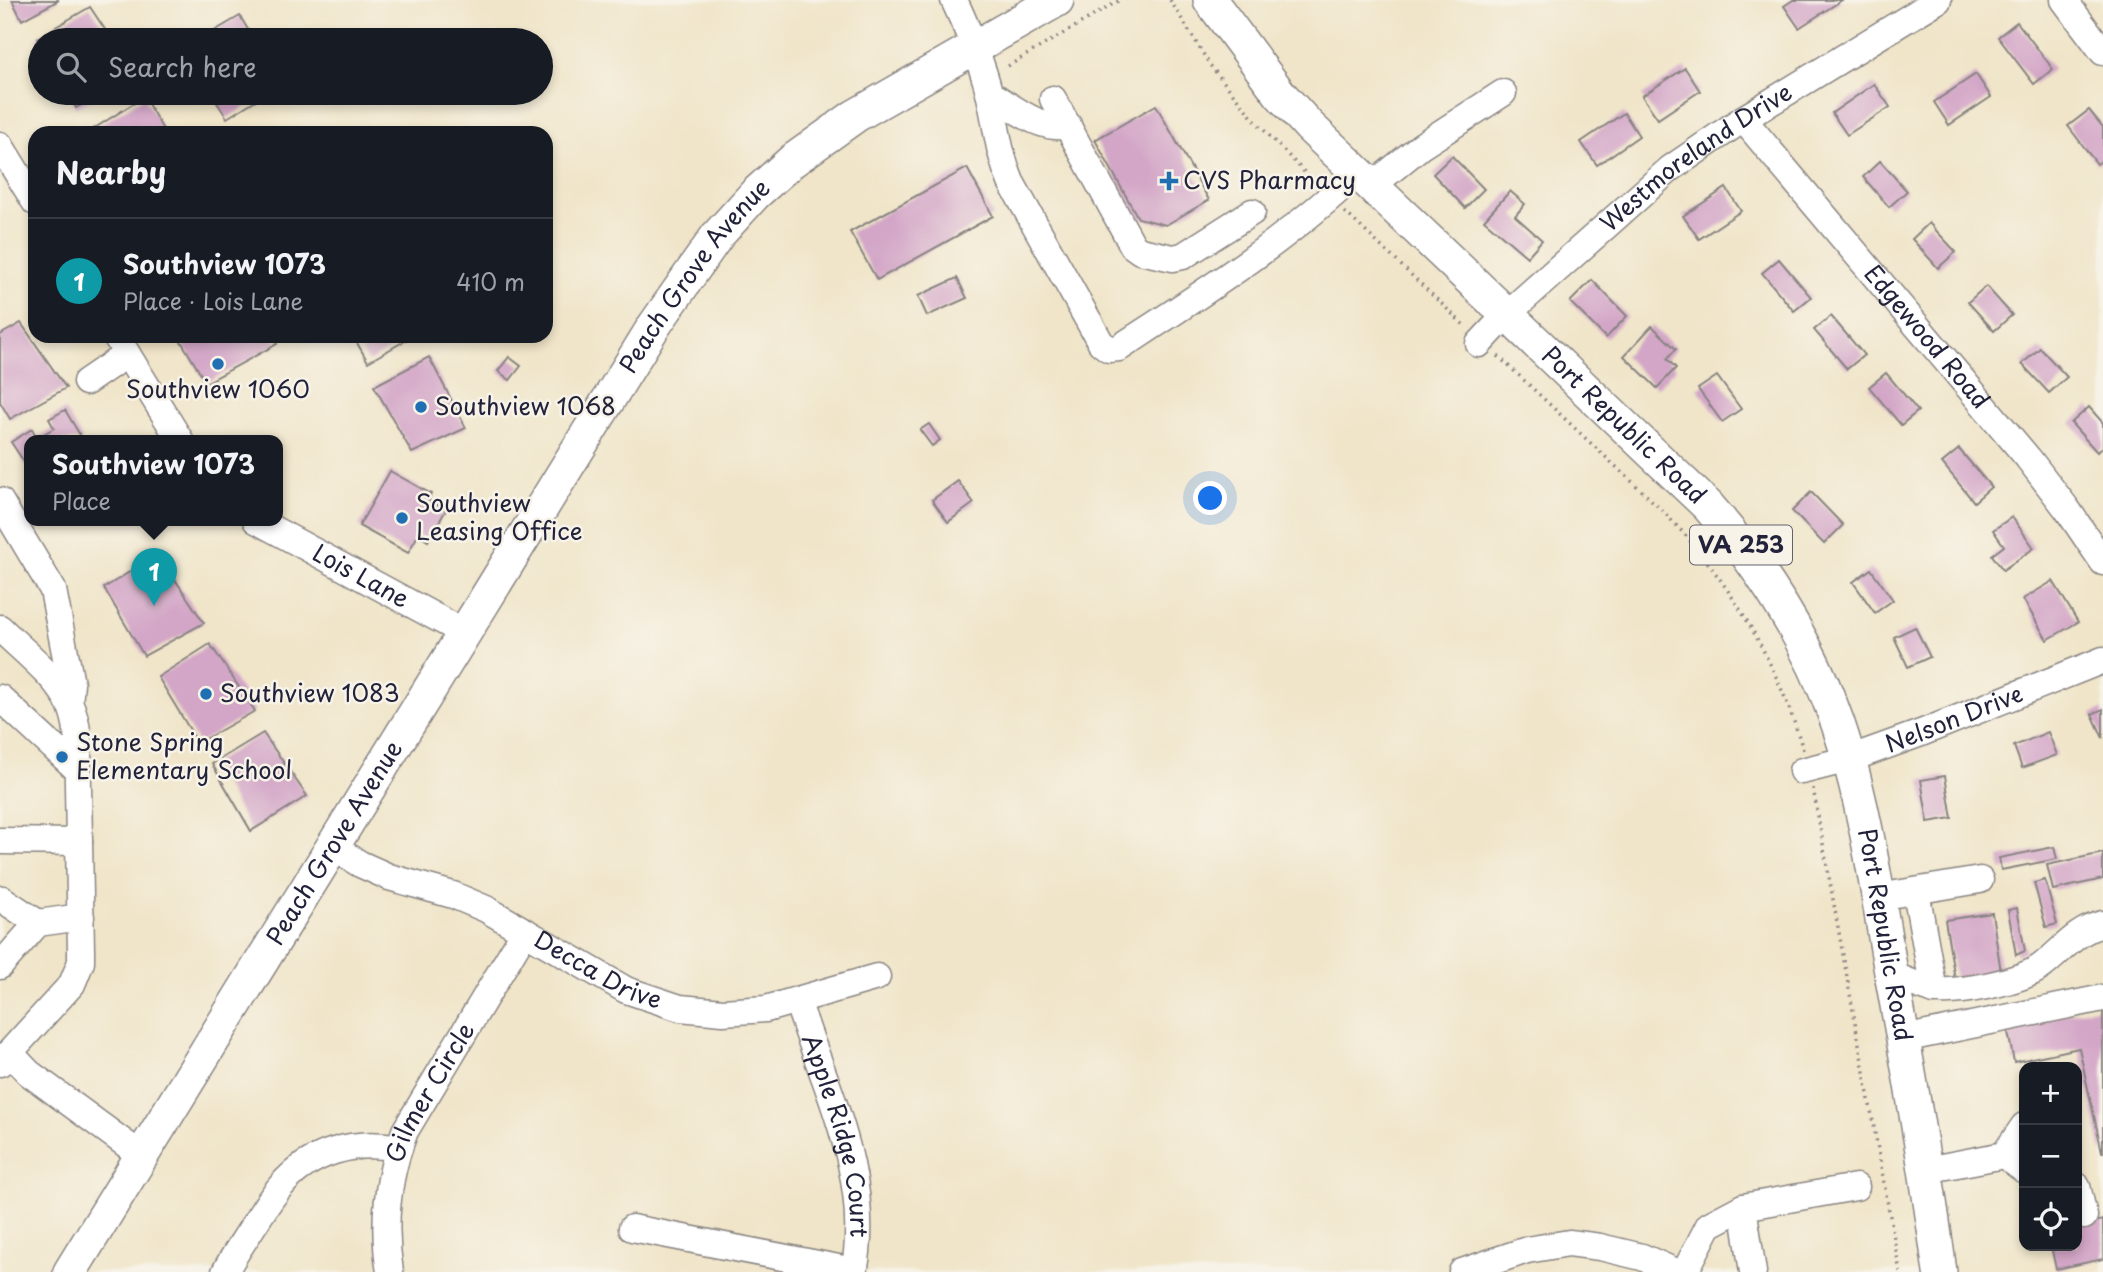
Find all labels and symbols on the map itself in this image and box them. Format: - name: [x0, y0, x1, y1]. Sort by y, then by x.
- street label: Westmoreland Drive: [1591, 73, 1798, 239]
- place label: CVS Pharmacy: [1183, 161, 1356, 197]
- street label: Peach Grove Avenue: [609, 169, 777, 380]
- marker: CVS Pharmacy: [1161, 173, 1177, 189]
- street label: Edgewood Road: [1857, 256, 1999, 416]
- street label: Port Republic Road: [1535, 337, 1715, 512]
- marker: Southview 1060: [210, 356, 226, 372]
- place label: Southview 1060: [126, 370, 310, 406]
- place label: Southview 1068: [435, 387, 616, 423]
- marker: Southview 1068: [413, 399, 429, 415]
- your location: [1193, 481, 1227, 515]
- place label: Southview Leasing Office: [416, 484, 583, 548]
- marker: Southview Leasing Office: [394, 510, 410, 526]
- road number: VA 253: [1690, 526, 1792, 565]
- street label: Lois Lane: [307, 534, 417, 616]
- pin: 1: [131, 548, 177, 606]
- place label: Southview 1083: [220, 674, 399, 710]
- street label: Nelson Drive: [1880, 674, 2028, 760]
- marker: Southview 1083: [198, 686, 214, 702]
- place label: Stone Spring Elementary School: [76, 723, 292, 787]
- street label: Peach Grove Avenue: [256, 733, 410, 951]
- marker: Stone Spring Elementary School: [54, 749, 70, 765]
- street label: Port Republic Road: [1850, 825, 1923, 1044]
- street label: Decca Drive: [528, 921, 667, 1017]
- street label: Gilmer Circle: [376, 1015, 482, 1167]
- street label: Apple Ridge Court: [794, 1028, 878, 1238]

